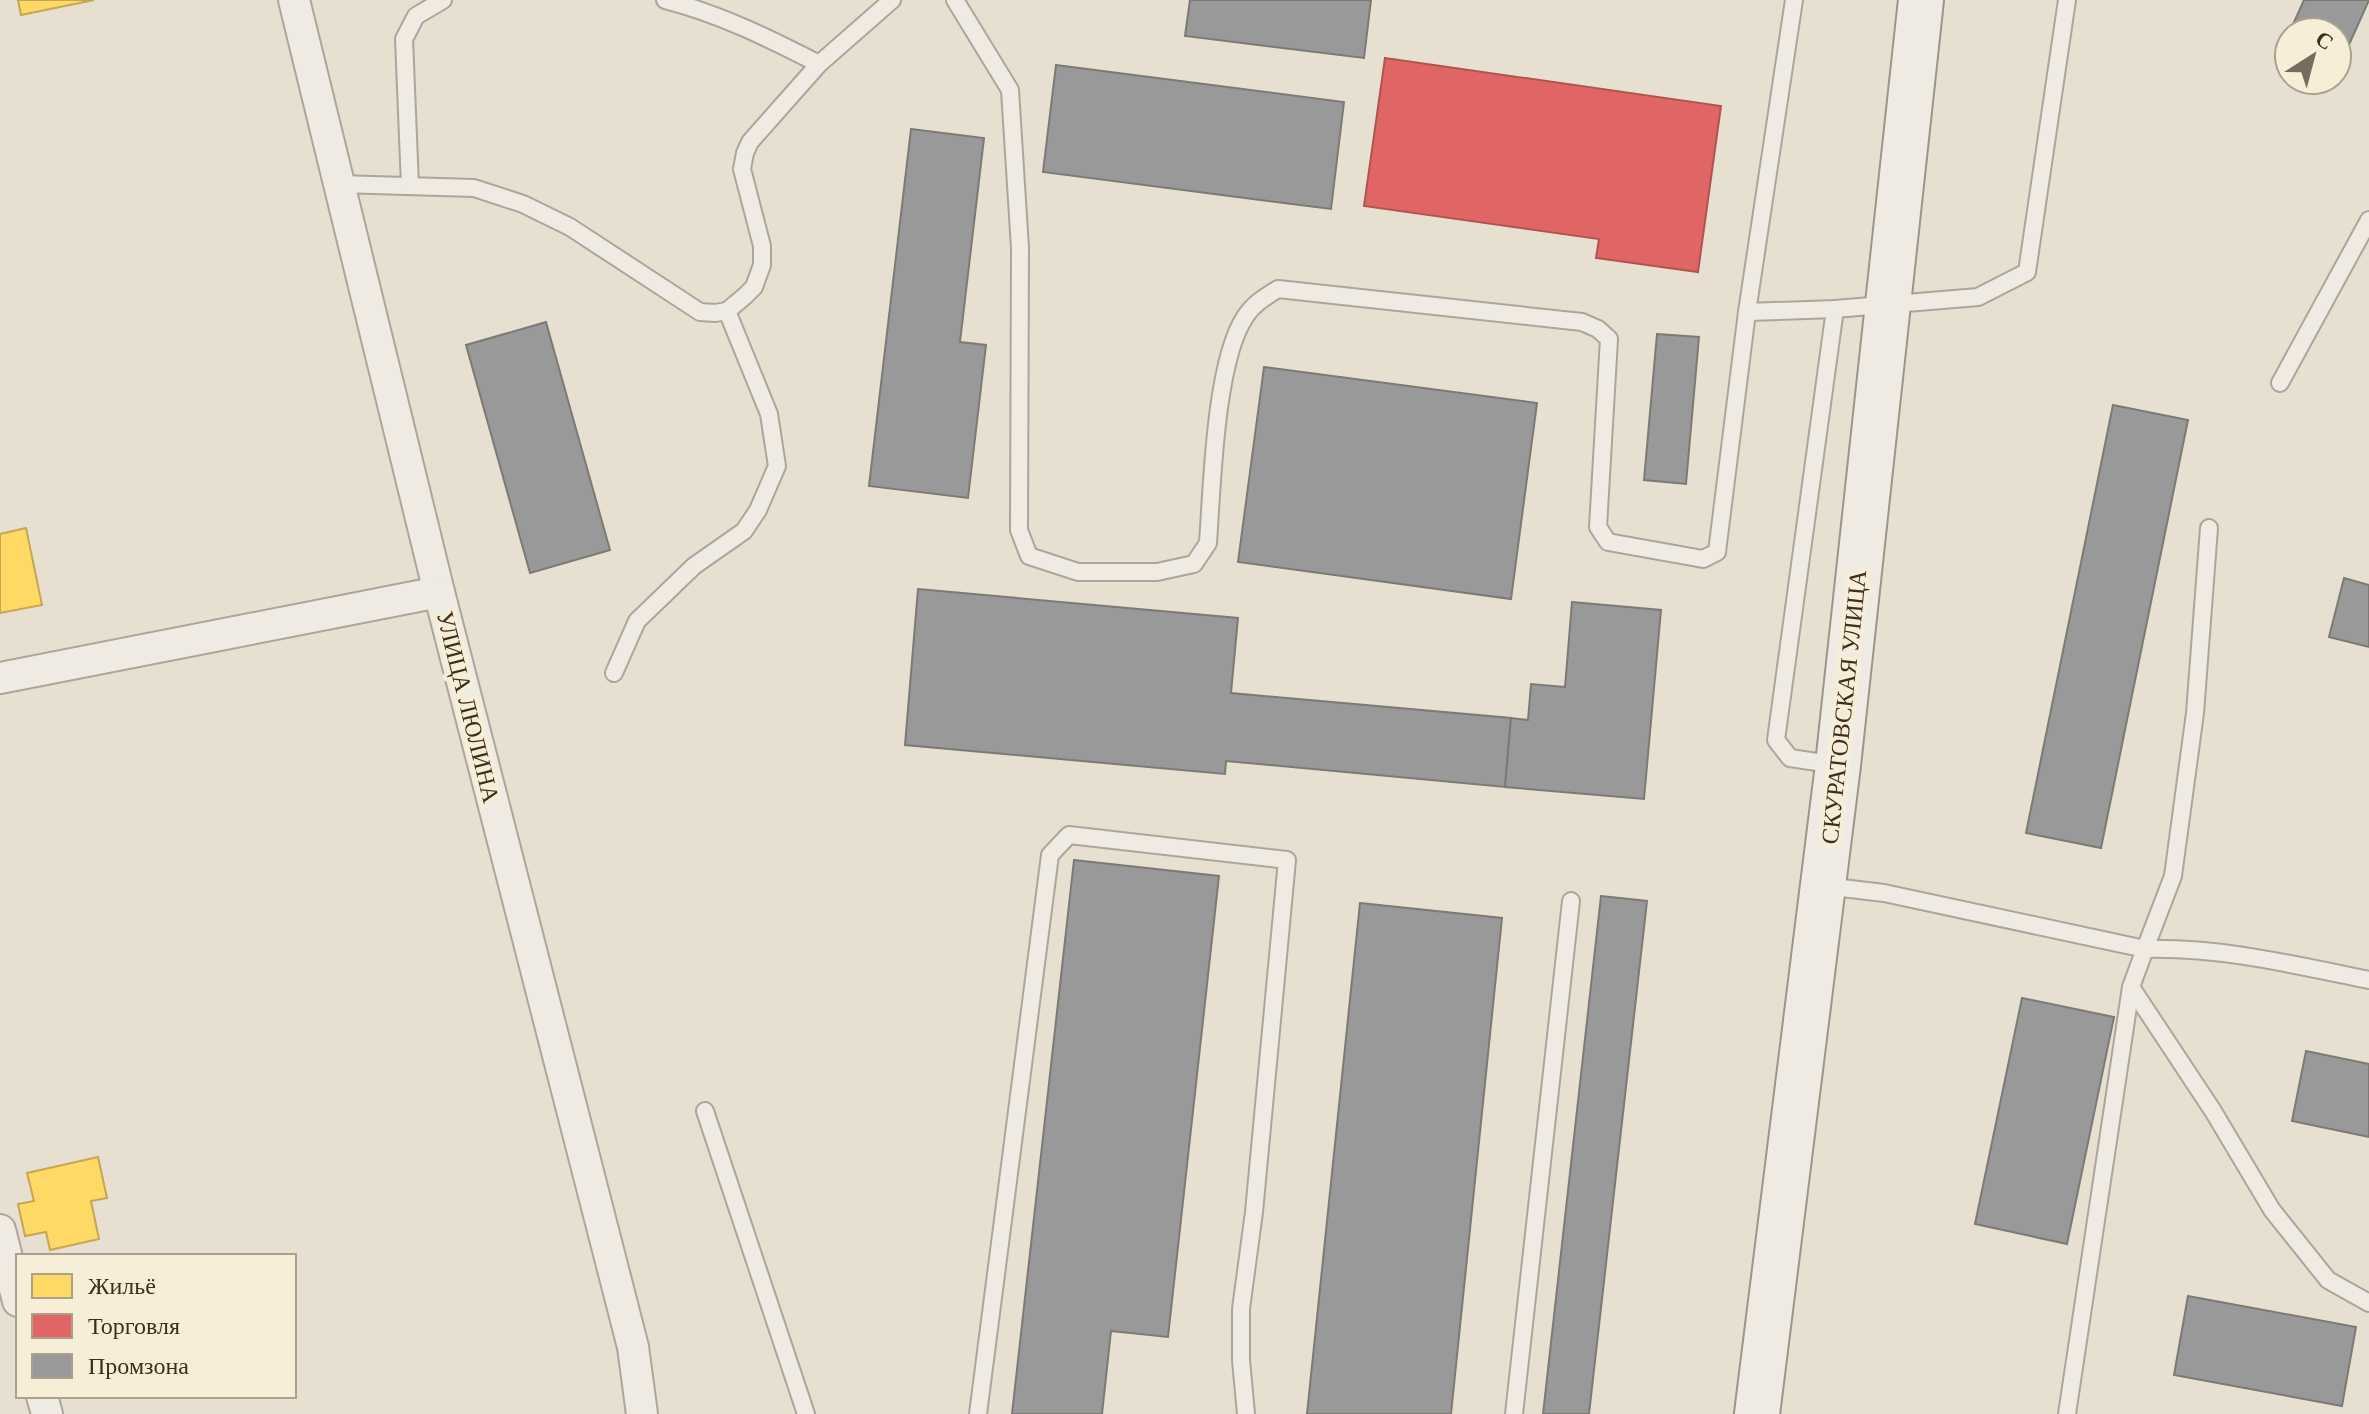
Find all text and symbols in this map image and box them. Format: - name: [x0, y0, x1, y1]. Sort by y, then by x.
- north arrow: [2273, 16, 2353, 96]
- text: С: [2311, 25, 2338, 55]
- street label: СКУРАТОВСКАЯ УЛИЦА: [1817, 568, 1871, 845]
- street label: УЛИЦА ЛЮЛИНА: [432, 608, 505, 806]
- legend: [16, 1254, 296, 1398]
- text: Жильё: [88, 1273, 156, 1299]
- text: Торговля: [88, 1313, 180, 1339]
- text: Промзона: [88, 1353, 189, 1379]

